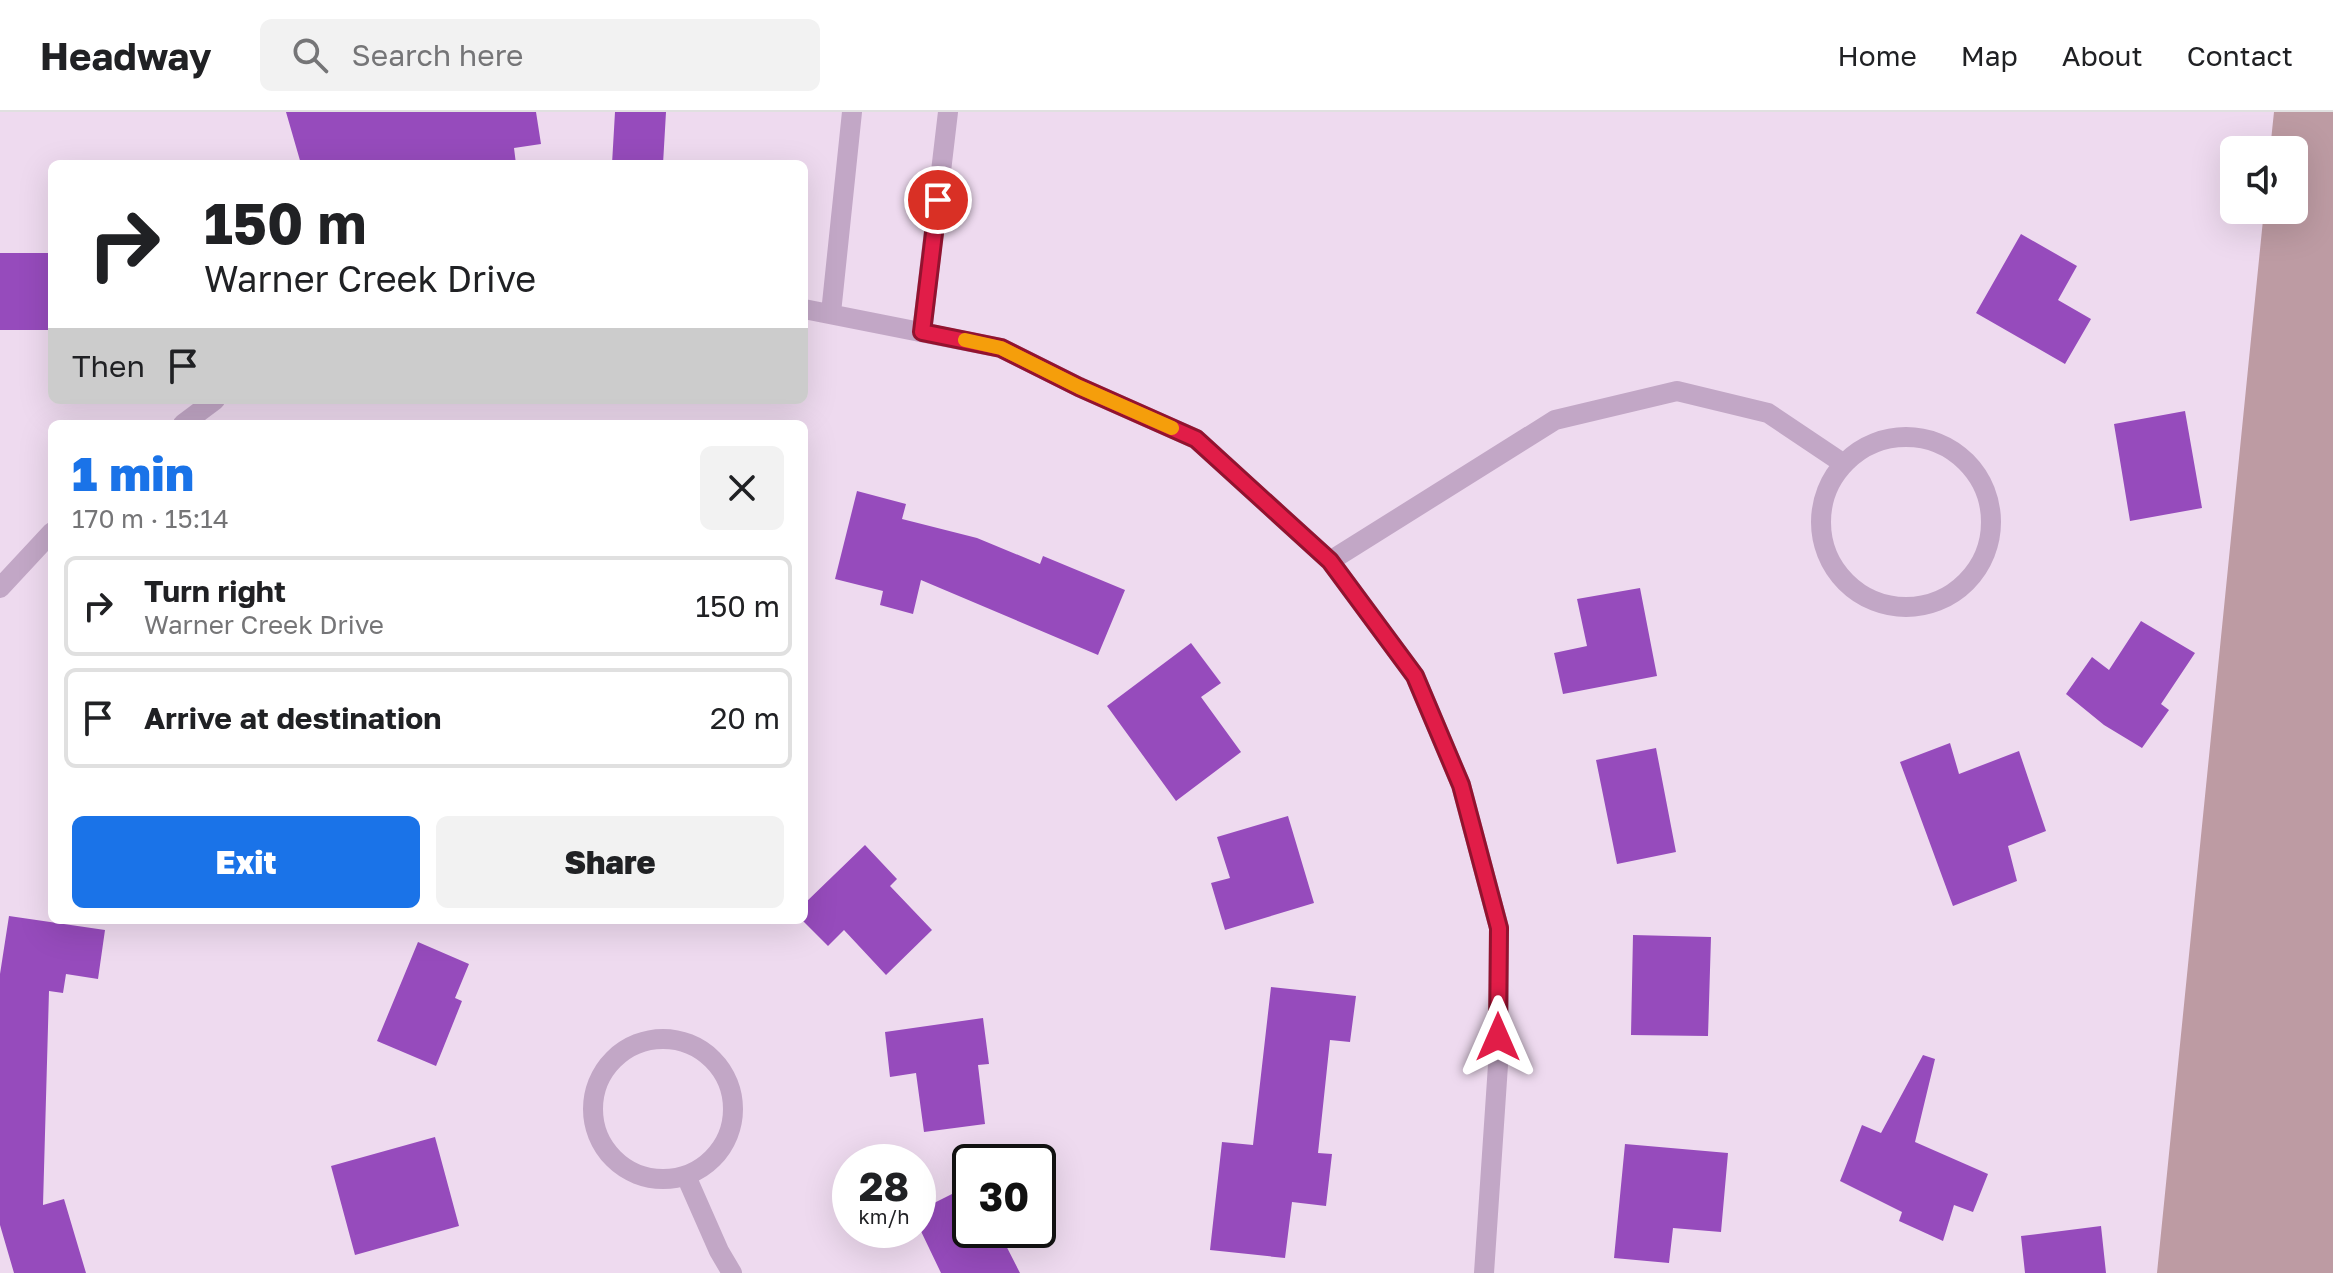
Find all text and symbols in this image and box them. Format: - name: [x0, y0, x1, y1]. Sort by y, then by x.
- search box: [260, 19, 820, 91]
- text: Headway: [40, 33, 212, 78]
- icon: search: [288, 33, 332, 77]
- text: Search here: [352, 37, 523, 73]
- text: Home: [1838, 39, 1917, 72]
- text: Map: [1961, 39, 2018, 72]
- text: About: [2062, 39, 2143, 72]
- text: Contact: [2187, 39, 2293, 72]
- map controls: [2220, 136, 2308, 224]
- button: sound: [2220, 136, 2308, 224]
- pin: [904, 166, 972, 234]
- icon: arrive: [916, 178, 960, 222]
- text: 150 m: [204, 189, 366, 256]
- icon: right: [72, 192, 176, 296]
- text: Warner Creek Drive: [204, 257, 536, 300]
- icon: arrive: [161, 344, 205, 388]
- text: Then: [72, 348, 145, 384]
- text: 1 min: [72, 444, 194, 502]
- button: close: [700, 446, 784, 530]
- text: 170 m · 15:14: [72, 503, 229, 534]
- text: Turn right: [144, 573, 286, 609]
- icon: right: [76, 584, 120, 628]
- text: 150 m: [695, 588, 780, 624]
- text: Warner Creek Drive: [144, 609, 384, 640]
- icon: arrive: [76, 696, 120, 740]
- text: Arrive at destination: [144, 700, 441, 736]
- text: 20 m: [710, 700, 780, 736]
- button: Exit: [72, 816, 420, 908]
- button: Share: [436, 816, 784, 908]
- position arrow: [1456, 995, 1540, 1079]
- speed limit sign: 30: [952, 1144, 1056, 1248]
- text: 28: [859, 1162, 909, 1210]
- text: km/h: [859, 1204, 909, 1228]

